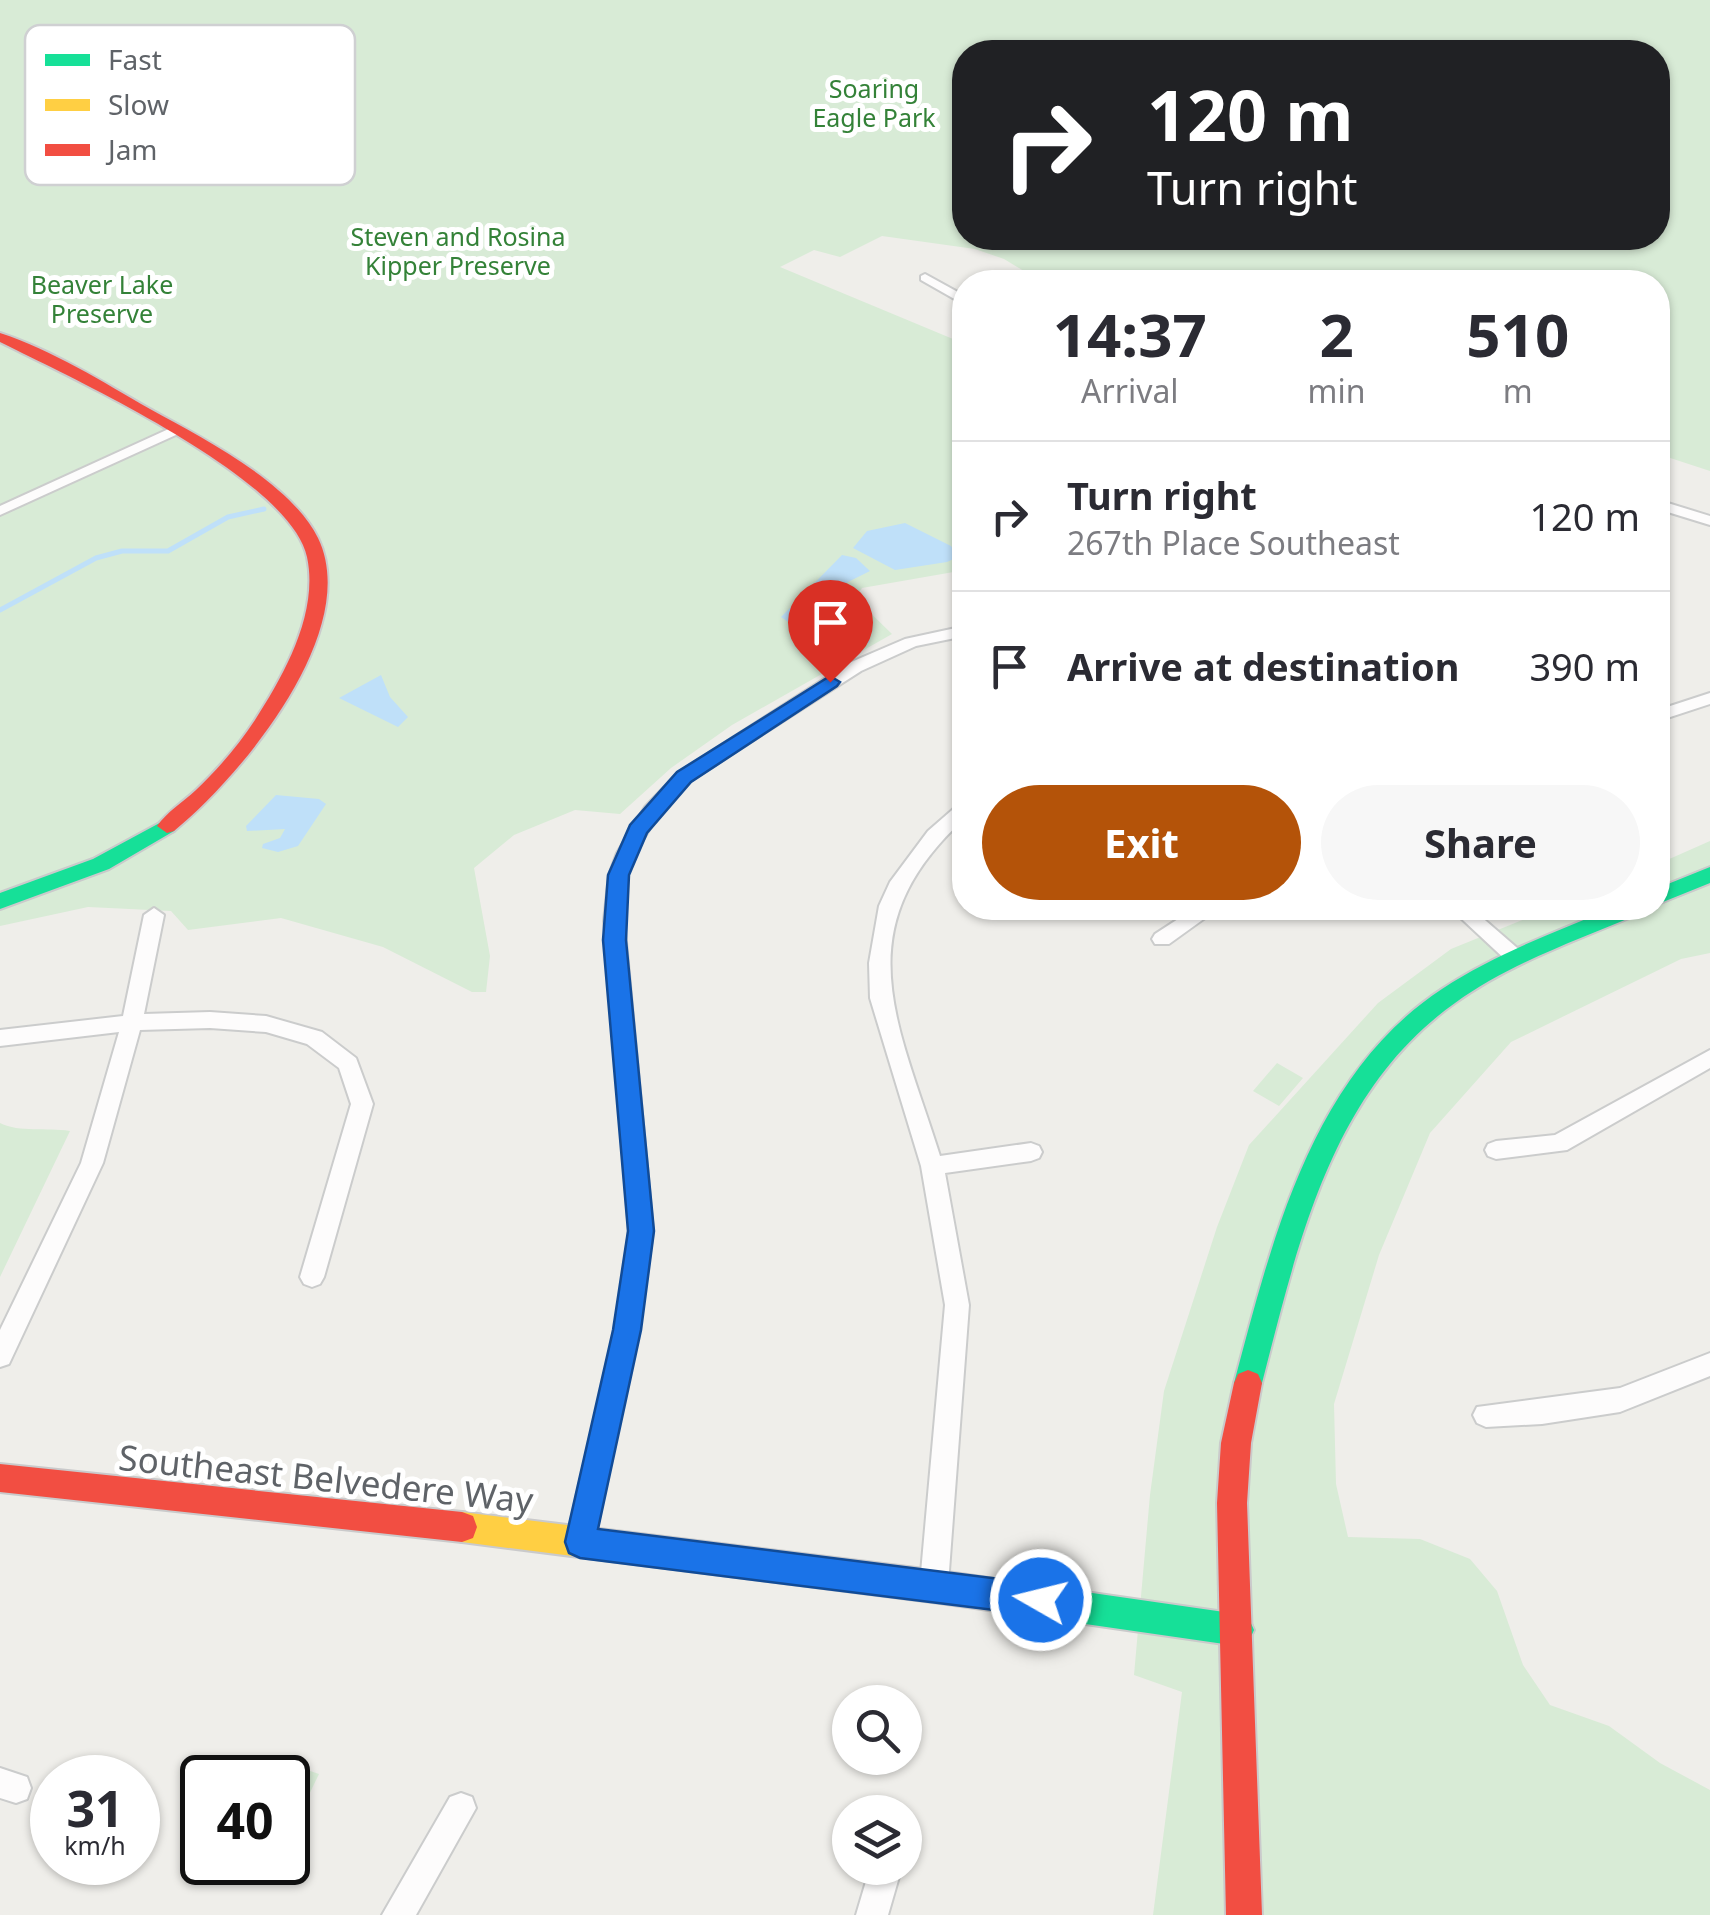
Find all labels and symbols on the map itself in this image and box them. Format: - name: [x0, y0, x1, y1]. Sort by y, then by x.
- legend: [25, 25, 355, 185]
- text: Fast: [108, 40, 162, 78]
- park label: Soaring Eagle Park: [812, 71, 936, 134]
- text: Slow: [108, 85, 169, 123]
- text: Jam: [105, 130, 158, 168]
- park label: Steven and Rosina Kipper Preserve: [350, 219, 566, 282]
- park label: Beaver Lake Preserve: [31, 267, 173, 330]
- pin: [788, 580, 873, 683]
- street label: Southeast Belvedere Way: [116, 1433, 536, 1523]
- position arrow: [989, 1548, 1093, 1652]
- speed limit sign: 40: [180, 1755, 310, 1885]

